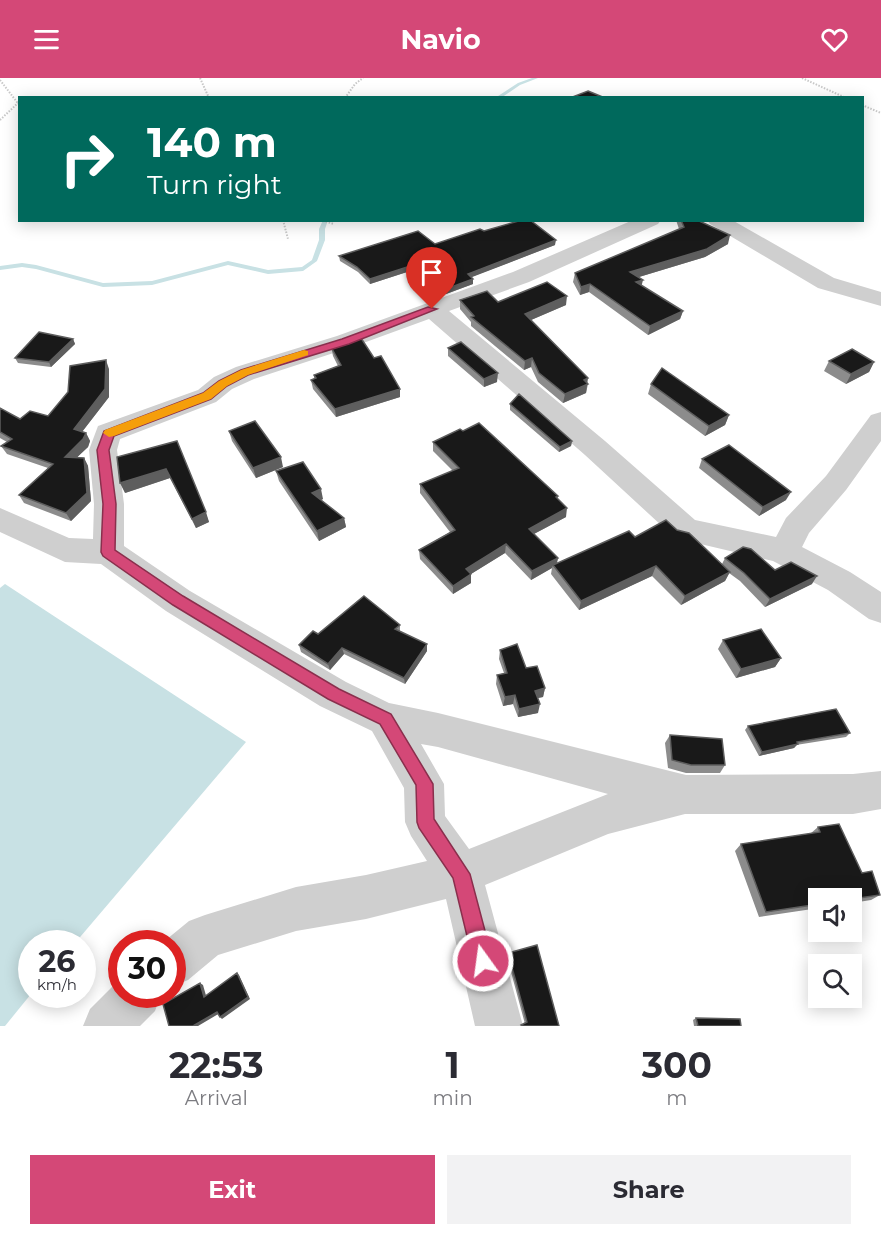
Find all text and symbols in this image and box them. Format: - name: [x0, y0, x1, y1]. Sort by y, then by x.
- icon: menu: [30, 23, 63, 56]
- text: Navio: [400, 23, 481, 56]
- icon: heart: [818, 23, 851, 56]
- text: 140 m: [147, 116, 277, 168]
- icon: right: [48, 120, 126, 198]
- text: Turn right: [147, 168, 282, 201]
- pin: [406, 247, 457, 309]
- icon: arrive: [415, 256, 448, 289]
- map controls: [808, 888, 862, 1008]
- button: sound: [808, 888, 862, 942]
- position arrow: [451, 929, 515, 993]
- speed limit sign: 30: [108, 930, 186, 1008]
- text: 26: [39, 943, 75, 980]
- button: search: [808, 954, 862, 1008]
- text: km/h: [37, 975, 77, 994]
- text: 22:53: [169, 1043, 264, 1087]
- text: 1: [446, 1043, 460, 1087]
- text: 300: [642, 1043, 712, 1087]
- text: Arrival: [185, 1086, 248, 1110]
- text: min: [433, 1086, 473, 1110]
- text: m: [666, 1086, 687, 1110]
- button: Exit: [30, 1155, 435, 1224]
- button: Share: [447, 1155, 851, 1224]

